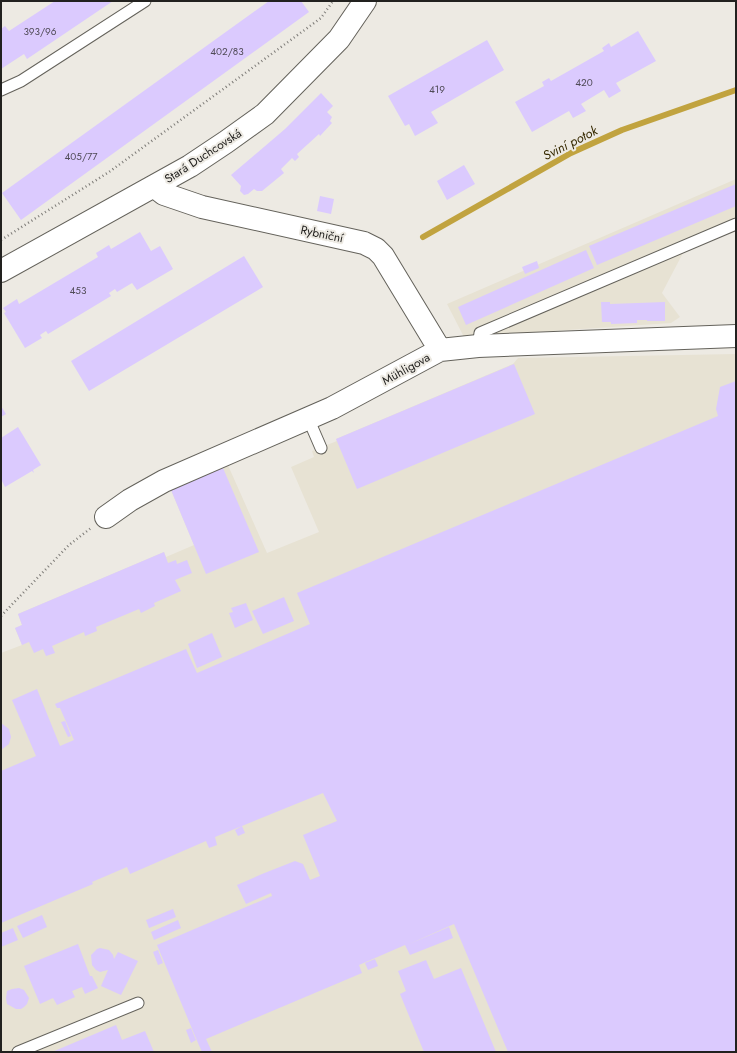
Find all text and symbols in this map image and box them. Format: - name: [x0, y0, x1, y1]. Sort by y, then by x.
- house number: 393/96: [23, 24, 57, 39]
- house number: 402/83: [210, 44, 244, 59]
- house number: 420: [575, 75, 593, 90]
- house number: 419: [429, 82, 445, 97]
- water label: Sviní potok: [539, 121, 601, 165]
- street label: Stará Duchcovská: [161, 124, 245, 188]
- house number: 405/77: [64, 149, 98, 164]
- street label: Rybniční: [299, 221, 346, 247]
- house number: 453: [70, 283, 87, 298]
- street label: Mühligova: [379, 348, 434, 390]

